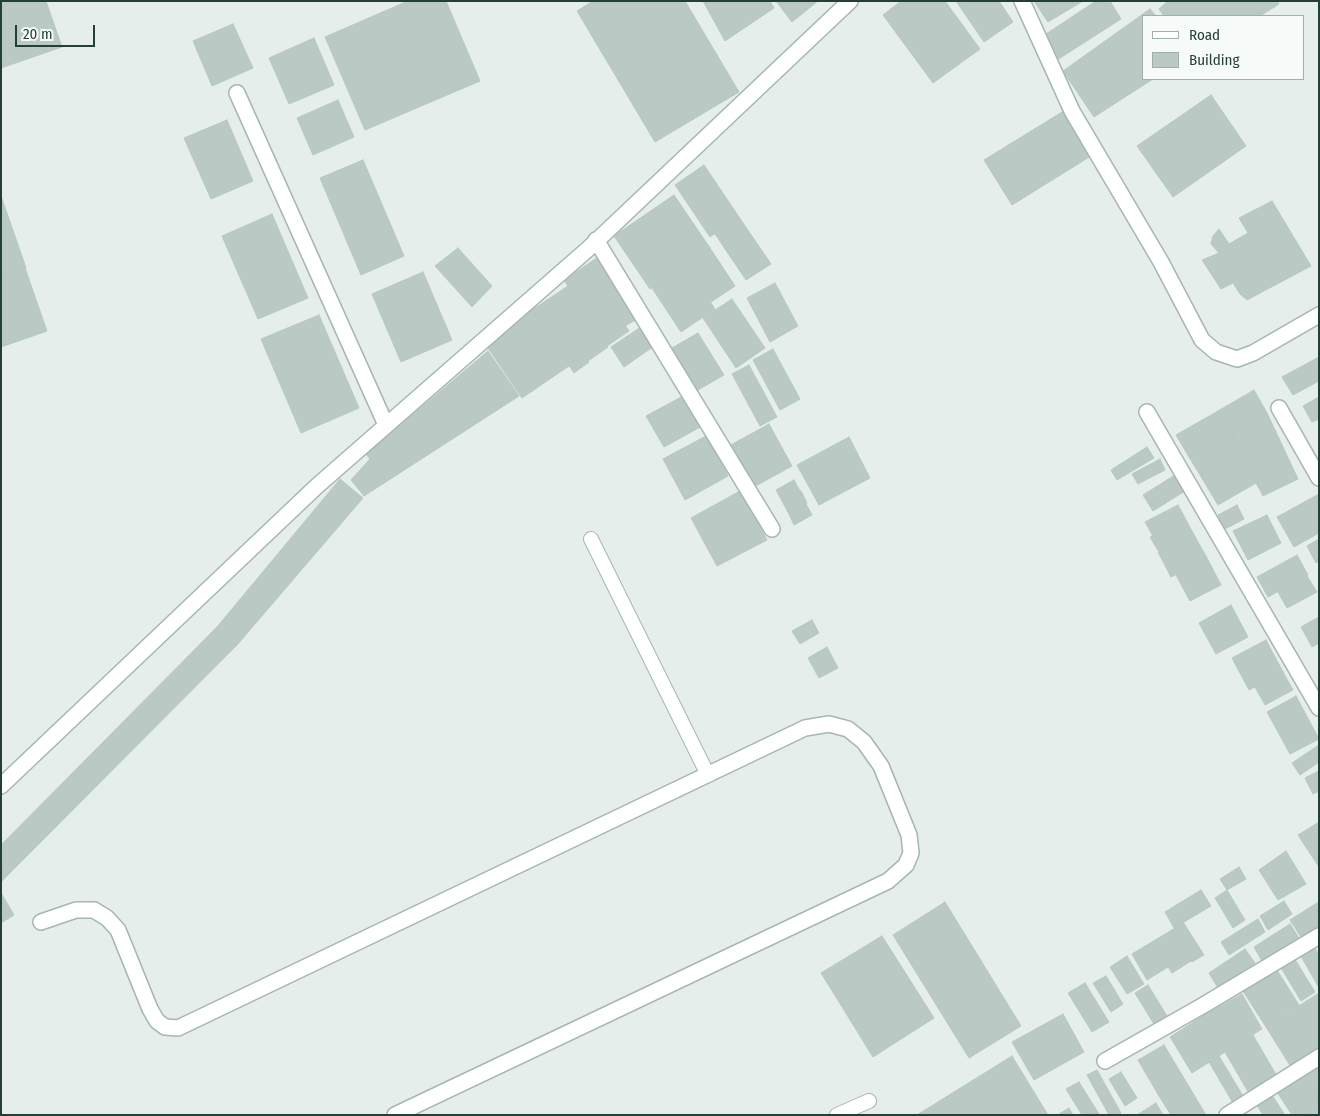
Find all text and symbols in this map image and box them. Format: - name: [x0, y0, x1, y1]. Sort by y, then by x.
- scale bar: [18, 15, 98, 47]
- legend: [1142, 15, 1305, 80]
- text: 20 m: [23, 25, 53, 43]
- text: Road: [1189, 26, 1220, 44]
- text: Building: [1189, 51, 1240, 69]

